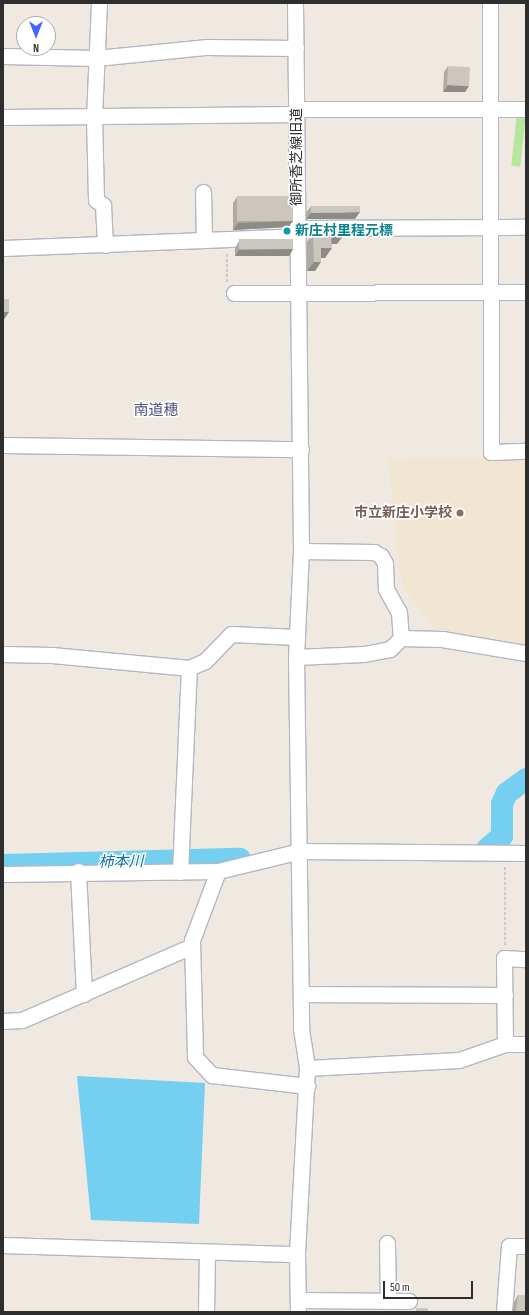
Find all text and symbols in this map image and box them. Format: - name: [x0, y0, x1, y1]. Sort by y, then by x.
- north arrow: [16, 16, 56, 56]
- text: N: [33, 41, 39, 54]
- street label: 御所香芝線旧道: [289, 108, 305, 206]
- place label: 新庄村里程元標: [295, 223, 393, 239]
- marker: 新庄村里程元標: [282, 226, 292, 236]
- district label: 南道穗: [134, 402, 178, 420]
- place label: 市立新庄小学校: [354, 505, 452, 521]
- marker: 市立新庄小学校: [455, 508, 465, 518]
- water label: 柿本川: [98, 853, 144, 871]
- scale bar: [385, 1273, 475, 1299]
- text: 50 m: [390, 1280, 410, 1295]

